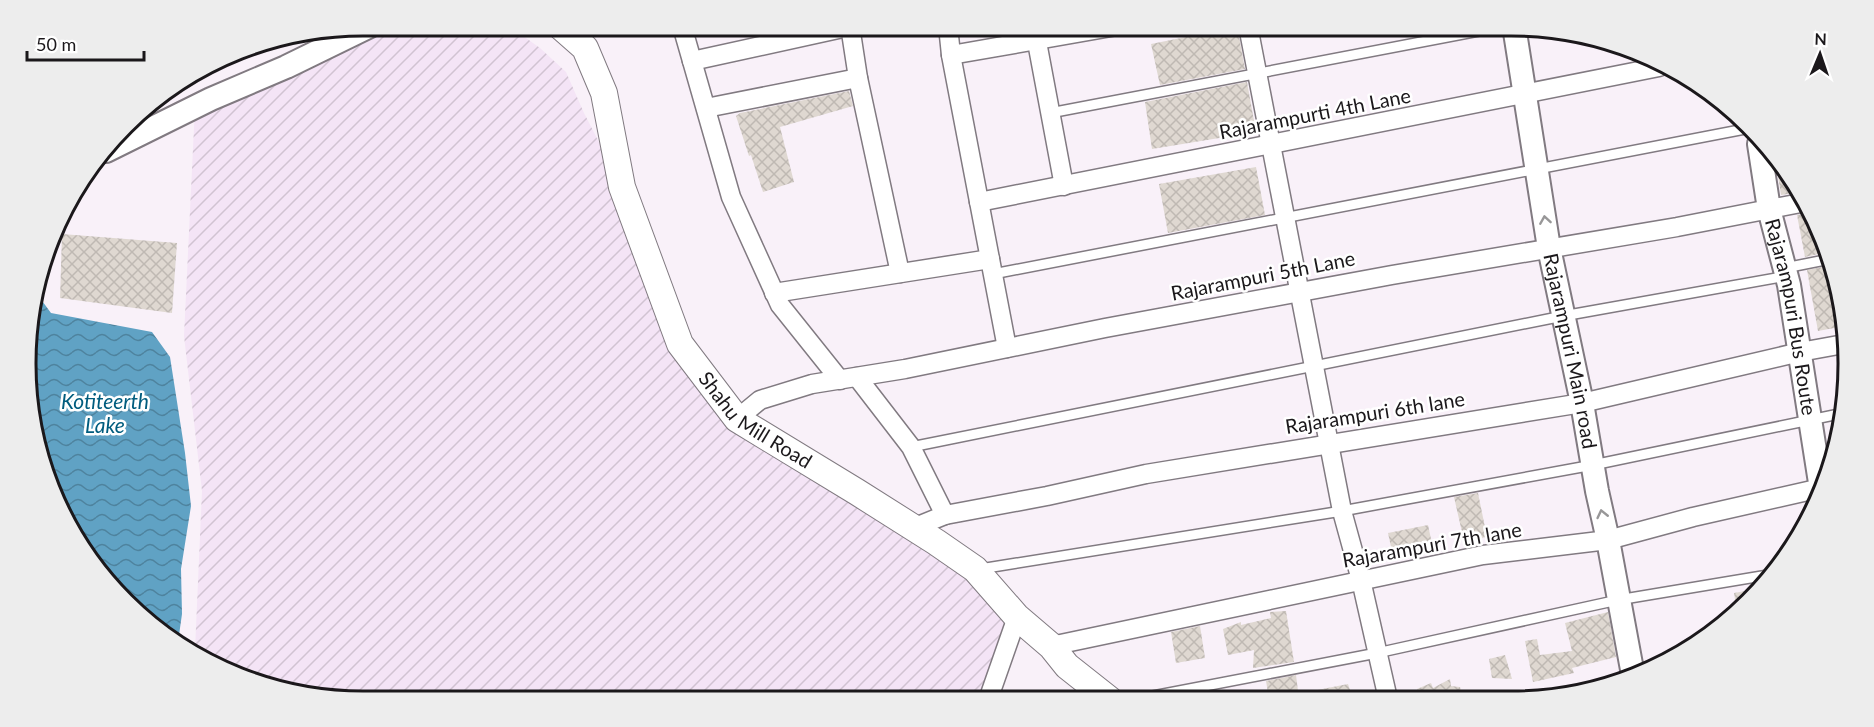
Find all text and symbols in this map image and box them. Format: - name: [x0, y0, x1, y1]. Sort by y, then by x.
- scale bar: [27, 24, 144, 62]
- north arrow: [1790, 24, 1850, 84]
- text: N: [1814, 29, 1827, 48]
- text: 50 m: [36, 33, 76, 55]
- street label: Rajarampurti 4th Lane: [1217, 83, 1413, 143]
- one-way arrow: [1539, 215, 1551, 225]
- street label: Rajarampuri Bus Route: [1761, 216, 1822, 417]
- street label: Rajarampuri 5th Lane: [1169, 245, 1357, 305]
- street label: Rajarampuri Main road: [1539, 251, 1603, 450]
- street label: Shahu Mill Road: [694, 366, 817, 473]
- street label: Rajarampuri 6th lane: [1283, 386, 1466, 438]
- water label: Kotiteerth Lake: [61, 388, 149, 437]
- one-way arrow: [1597, 510, 1610, 520]
- street label: Rajarampuri 7th lane: [1340, 516, 1523, 572]

